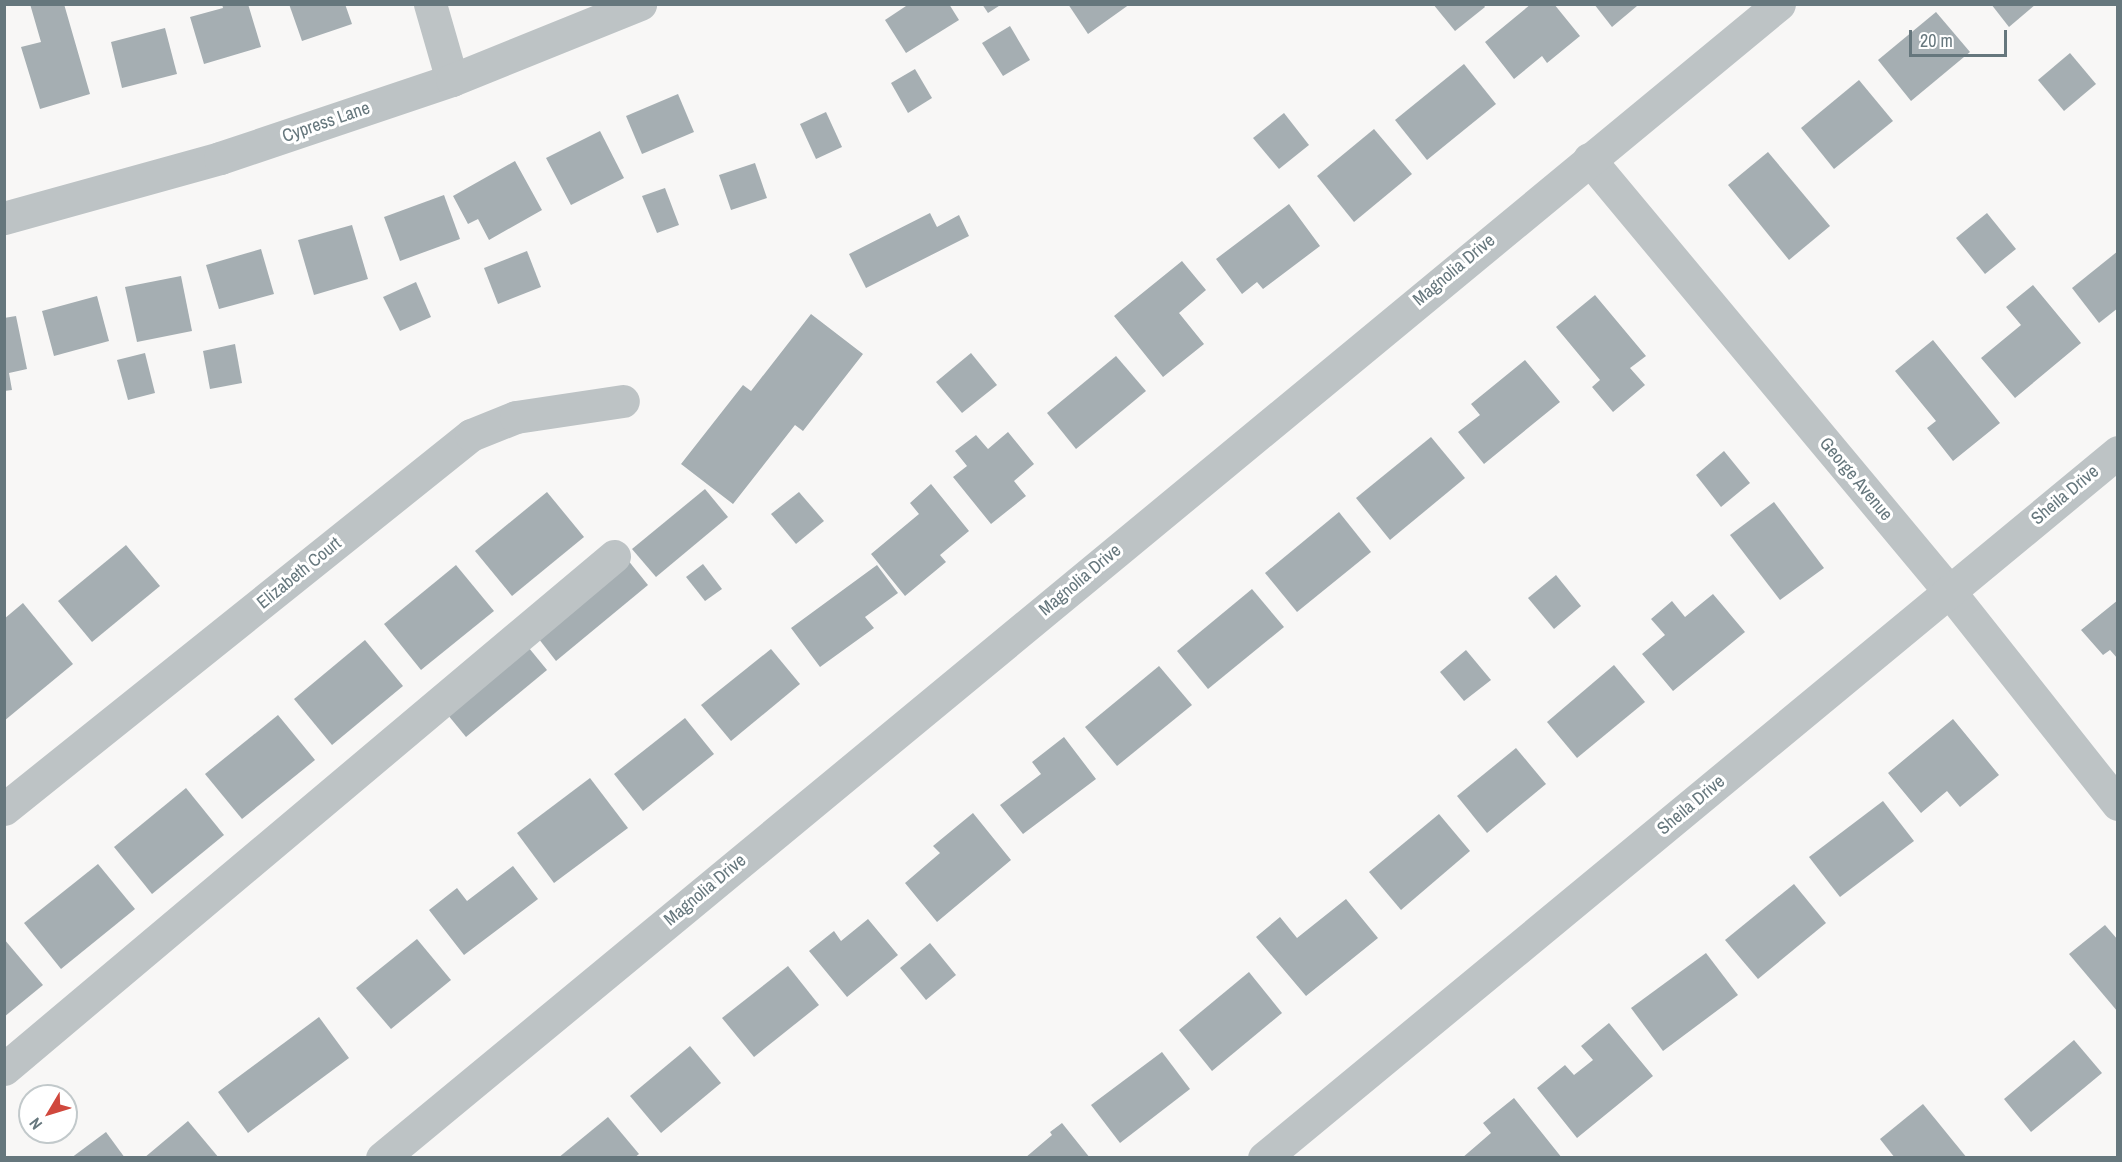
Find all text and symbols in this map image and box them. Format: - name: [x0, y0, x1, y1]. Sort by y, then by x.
- scale bar: [1912, 18, 2010, 56]
- text: 20 m: [1920, 28, 1953, 53]
- street label: Cypress Lane: [279, 97, 373, 147]
- street label: Magnolia Drive: [1409, 230, 1499, 310]
- street label: George Avenue: [1815, 433, 1897, 525]
- street label: Sheila Drive: [2027, 461, 2103, 529]
- street label: Elizabeth Court: [253, 533, 345, 613]
- street label: Magnolia Drive: [1035, 540, 1125, 620]
- street label: Sheila Drive: [1653, 771, 1729, 839]
- street label: Magnolia Drive: [660, 850, 750, 930]
- north arrow: [18, 1084, 78, 1144]
- text: N: [24, 1113, 47, 1134]

